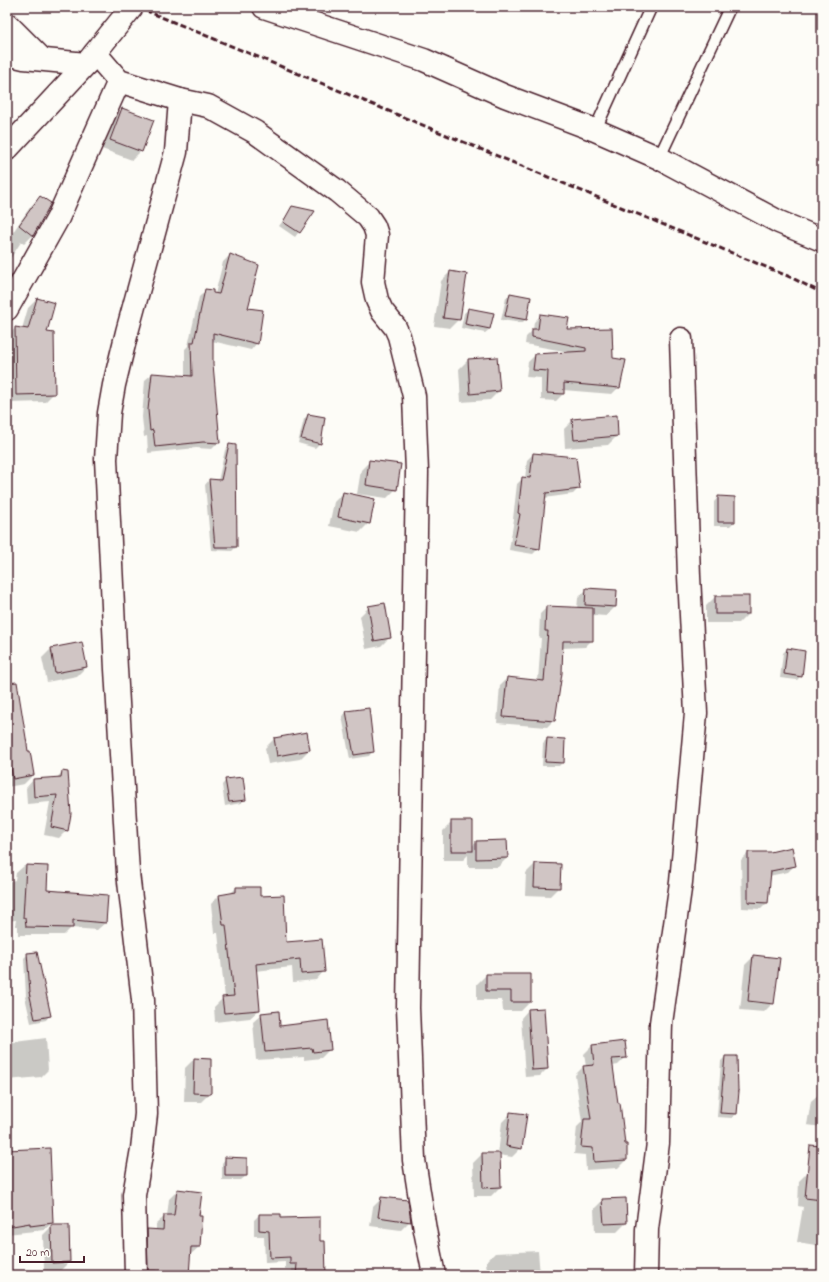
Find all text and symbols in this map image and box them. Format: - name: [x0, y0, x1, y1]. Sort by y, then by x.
- scale bar: [20, 1238, 84, 1264]
- text: 20 m: [26, 1244, 49, 1262]

